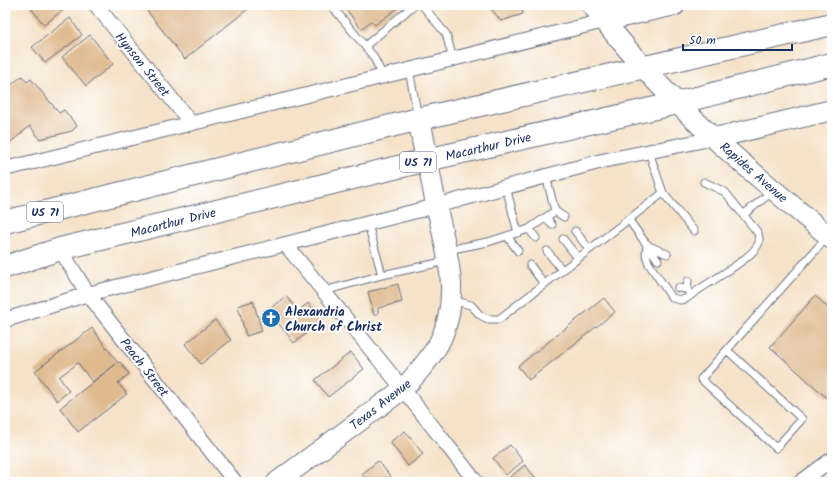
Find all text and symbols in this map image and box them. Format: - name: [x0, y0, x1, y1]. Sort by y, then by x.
- scale bar: [683, 26, 792, 52]
- street label: Hynson Street: [109, 28, 175, 103]
- text: 50 m: [689, 31, 716, 50]
- street label: Macarthur Drive: [443, 127, 533, 168]
- street label: Rapides Avenue: [714, 138, 792, 209]
- road number: US 71: [400, 152, 436, 172]
- road number: US 71: [27, 202, 63, 222]
- street label: Macarthur Drive: [128, 203, 218, 244]
- place label: Alexandria Church of Christ: [285, 302, 382, 338]
- church icon: Alexandria Church of Christ: [260, 307, 282, 329]
- street label: Peach Street: [114, 334, 174, 403]
- street label: Texas Avenue: [346, 374, 416, 436]

